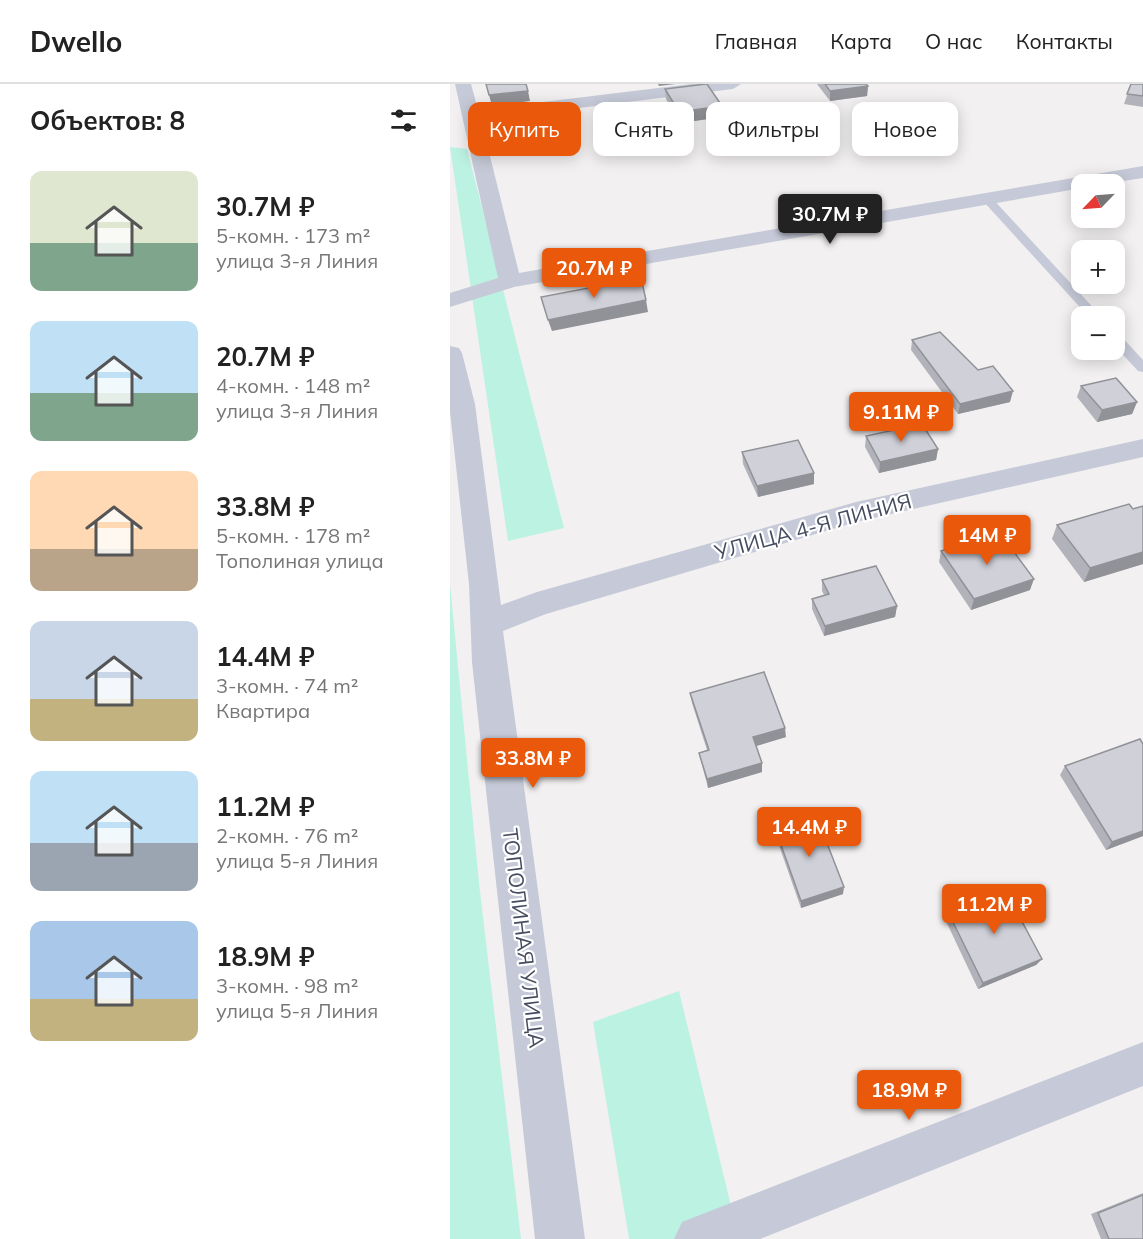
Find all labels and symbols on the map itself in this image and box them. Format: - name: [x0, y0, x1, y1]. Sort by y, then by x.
- north arrow: [1071, 174, 1125, 228]
- pin: 30.7M ₽: [775, 194, 885, 245]
- pin: 20.7M ₽: [539, 248, 649, 299]
- pin: 9.11M ₽: [846, 392, 956, 443]
- street label: УЛИЦА 4-Я ЛИНИЯ: [711, 487, 914, 565]
- pin: 14M ₽: [945, 515, 1029, 566]
- pin: 33.8M ₽: [478, 738, 588, 789]
- pin: 14.4M ₽: [754, 807, 864, 858]
- street label: ТОПОЛИНАЯ УЛИЦА: [498, 827, 550, 1050]
- pin: 11.2M ₽: [939, 884, 1049, 935]
- pin: 18.9M ₽: [854, 1070, 964, 1121]

